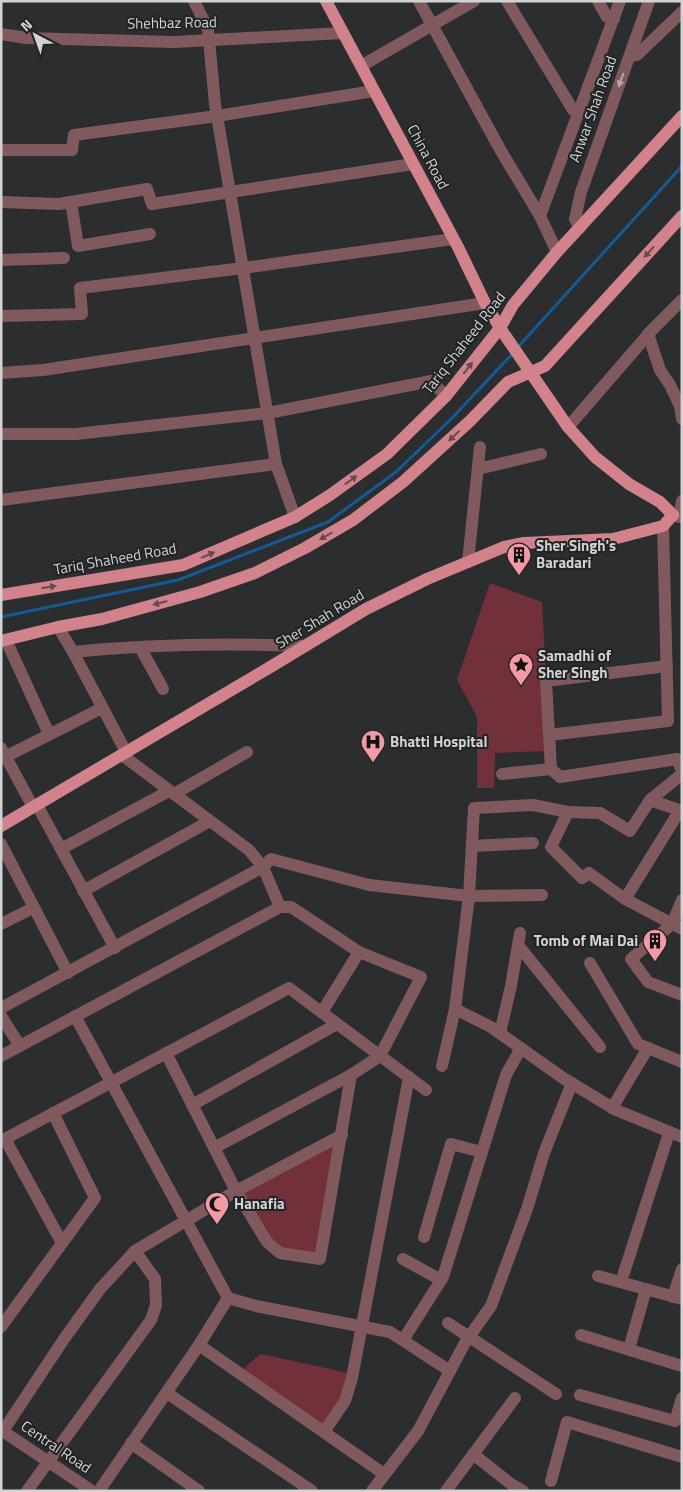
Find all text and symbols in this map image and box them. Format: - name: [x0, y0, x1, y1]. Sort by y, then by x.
- north arrow: [10, 10, 60, 60]
- street label: Shehbaz Road: [127, 10, 217, 35]
- text: N: [16, 14, 37, 36]
- street label: Anwar Shah Road: [563, 52, 622, 165]
- one-way arrow: [617, 73, 625, 88]
- street label: China Road: [402, 120, 455, 193]
- one-way arrow: [643, 245, 655, 257]
- street label: Tariq Shaheed Road: [416, 287, 511, 399]
- one-way arrow: [463, 362, 474, 375]
- one-way arrow: [448, 430, 460, 442]
- one-way arrow: [344, 474, 357, 485]
- one-way arrow: [320, 531, 333, 540]
- place label: Sher Singh's Baradari: [536, 534, 616, 574]
- street label: Tariq Shaheed Road: [52, 536, 178, 581]
- building icon: Sher Singh's Baradari: [506, 542, 532, 576]
- one-way arrow: [201, 550, 215, 558]
- one-way arrow: [42, 583, 58, 591]
- street label: Sher Shah Road: [271, 583, 368, 654]
- one-way arrow: [153, 599, 168, 607]
- place label: Samadhi of Sher Singh: [538, 644, 612, 684]
- place icon: Samadhi of Sher Singh: [508, 652, 534, 686]
- hospital icon: Bhatti Hospital: [360, 729, 386, 763]
- place label: Bhatti Hospital: [390, 730, 488, 753]
- building icon: Tomb of Mai Dai: [642, 928, 668, 962]
- place label: Tomb of Mai Dai: [534, 929, 638, 952]
- mosque icon: Hanafia: [204, 1191, 230, 1225]
- place label: Hanafia: [234, 1192, 285, 1215]
- street label: Central Road: [16, 1414, 96, 1479]

